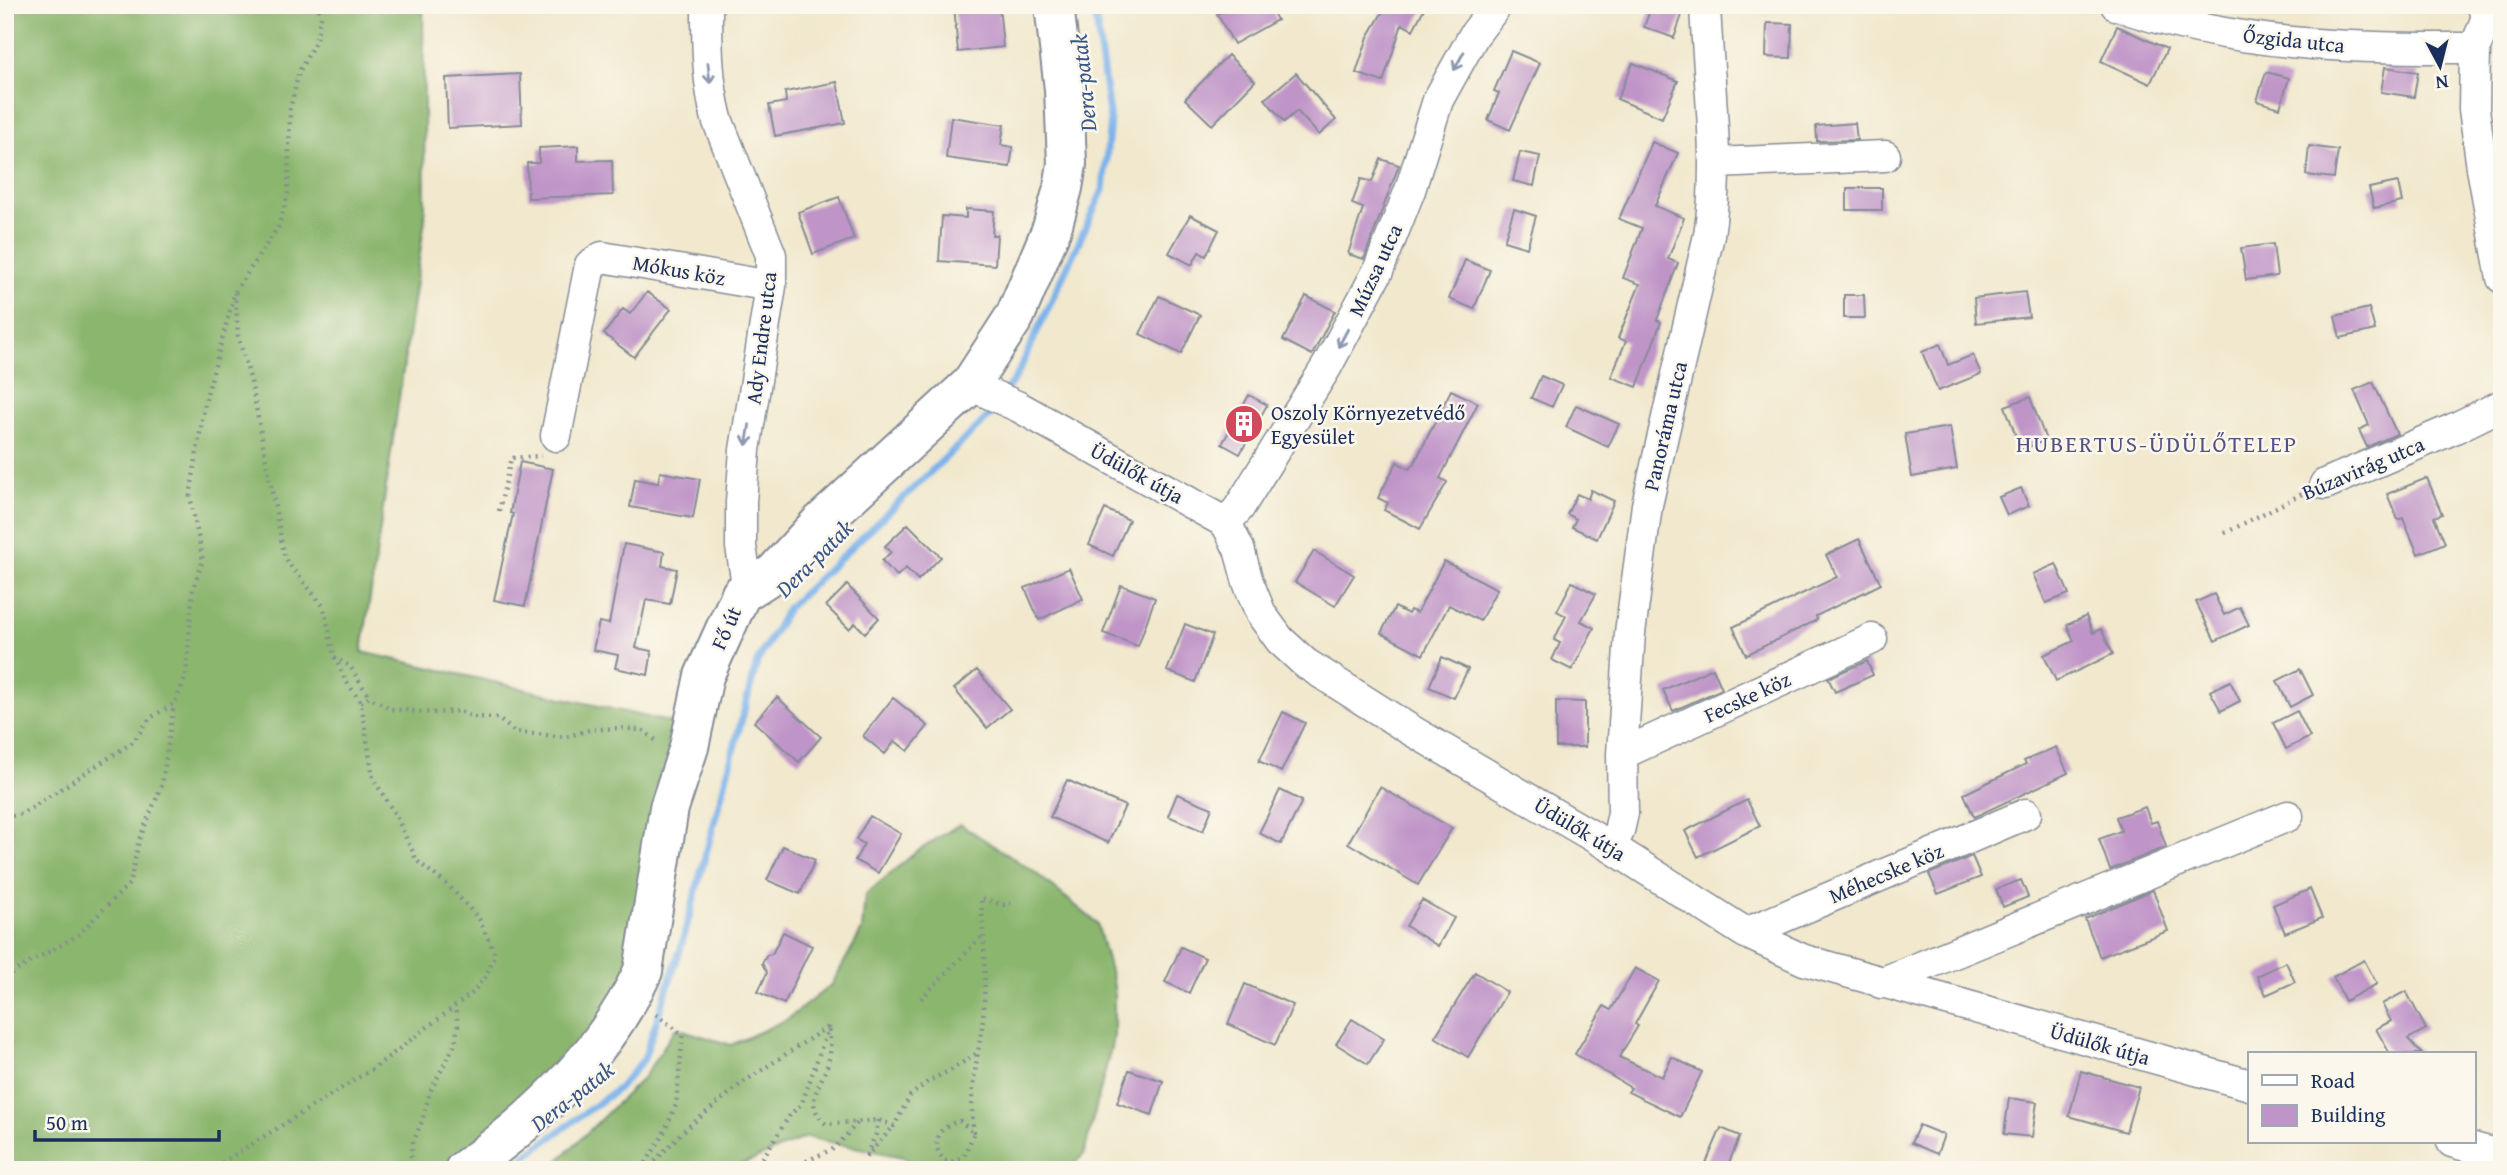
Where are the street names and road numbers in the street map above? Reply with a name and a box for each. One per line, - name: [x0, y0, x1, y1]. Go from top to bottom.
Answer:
- street label: Őzgida utca: [2242, 19, 2346, 61]
- street label: Múzsa utca: [1340, 219, 1410, 321]
- street label: Mókus köz: [630, 247, 728, 293]
- street label: Ady Endre utca: [737, 270, 785, 406]
- street label: Panoráma utca: [1635, 358, 1695, 494]
- street label: Búzavirág utca: [2297, 428, 2429, 508]
- street label: Üdülők útja: [1085, 435, 1189, 511]
- street label: Fő út: [703, 601, 749, 655]
- street label: Fecske köz: [1699, 663, 1795, 731]
- street label: Üdülők útja: [1528, 789, 1632, 869]
- street label: Méhecske köz: [1824, 835, 1948, 911]
- street label: Üdülők útja: [2046, 1015, 2154, 1073]

